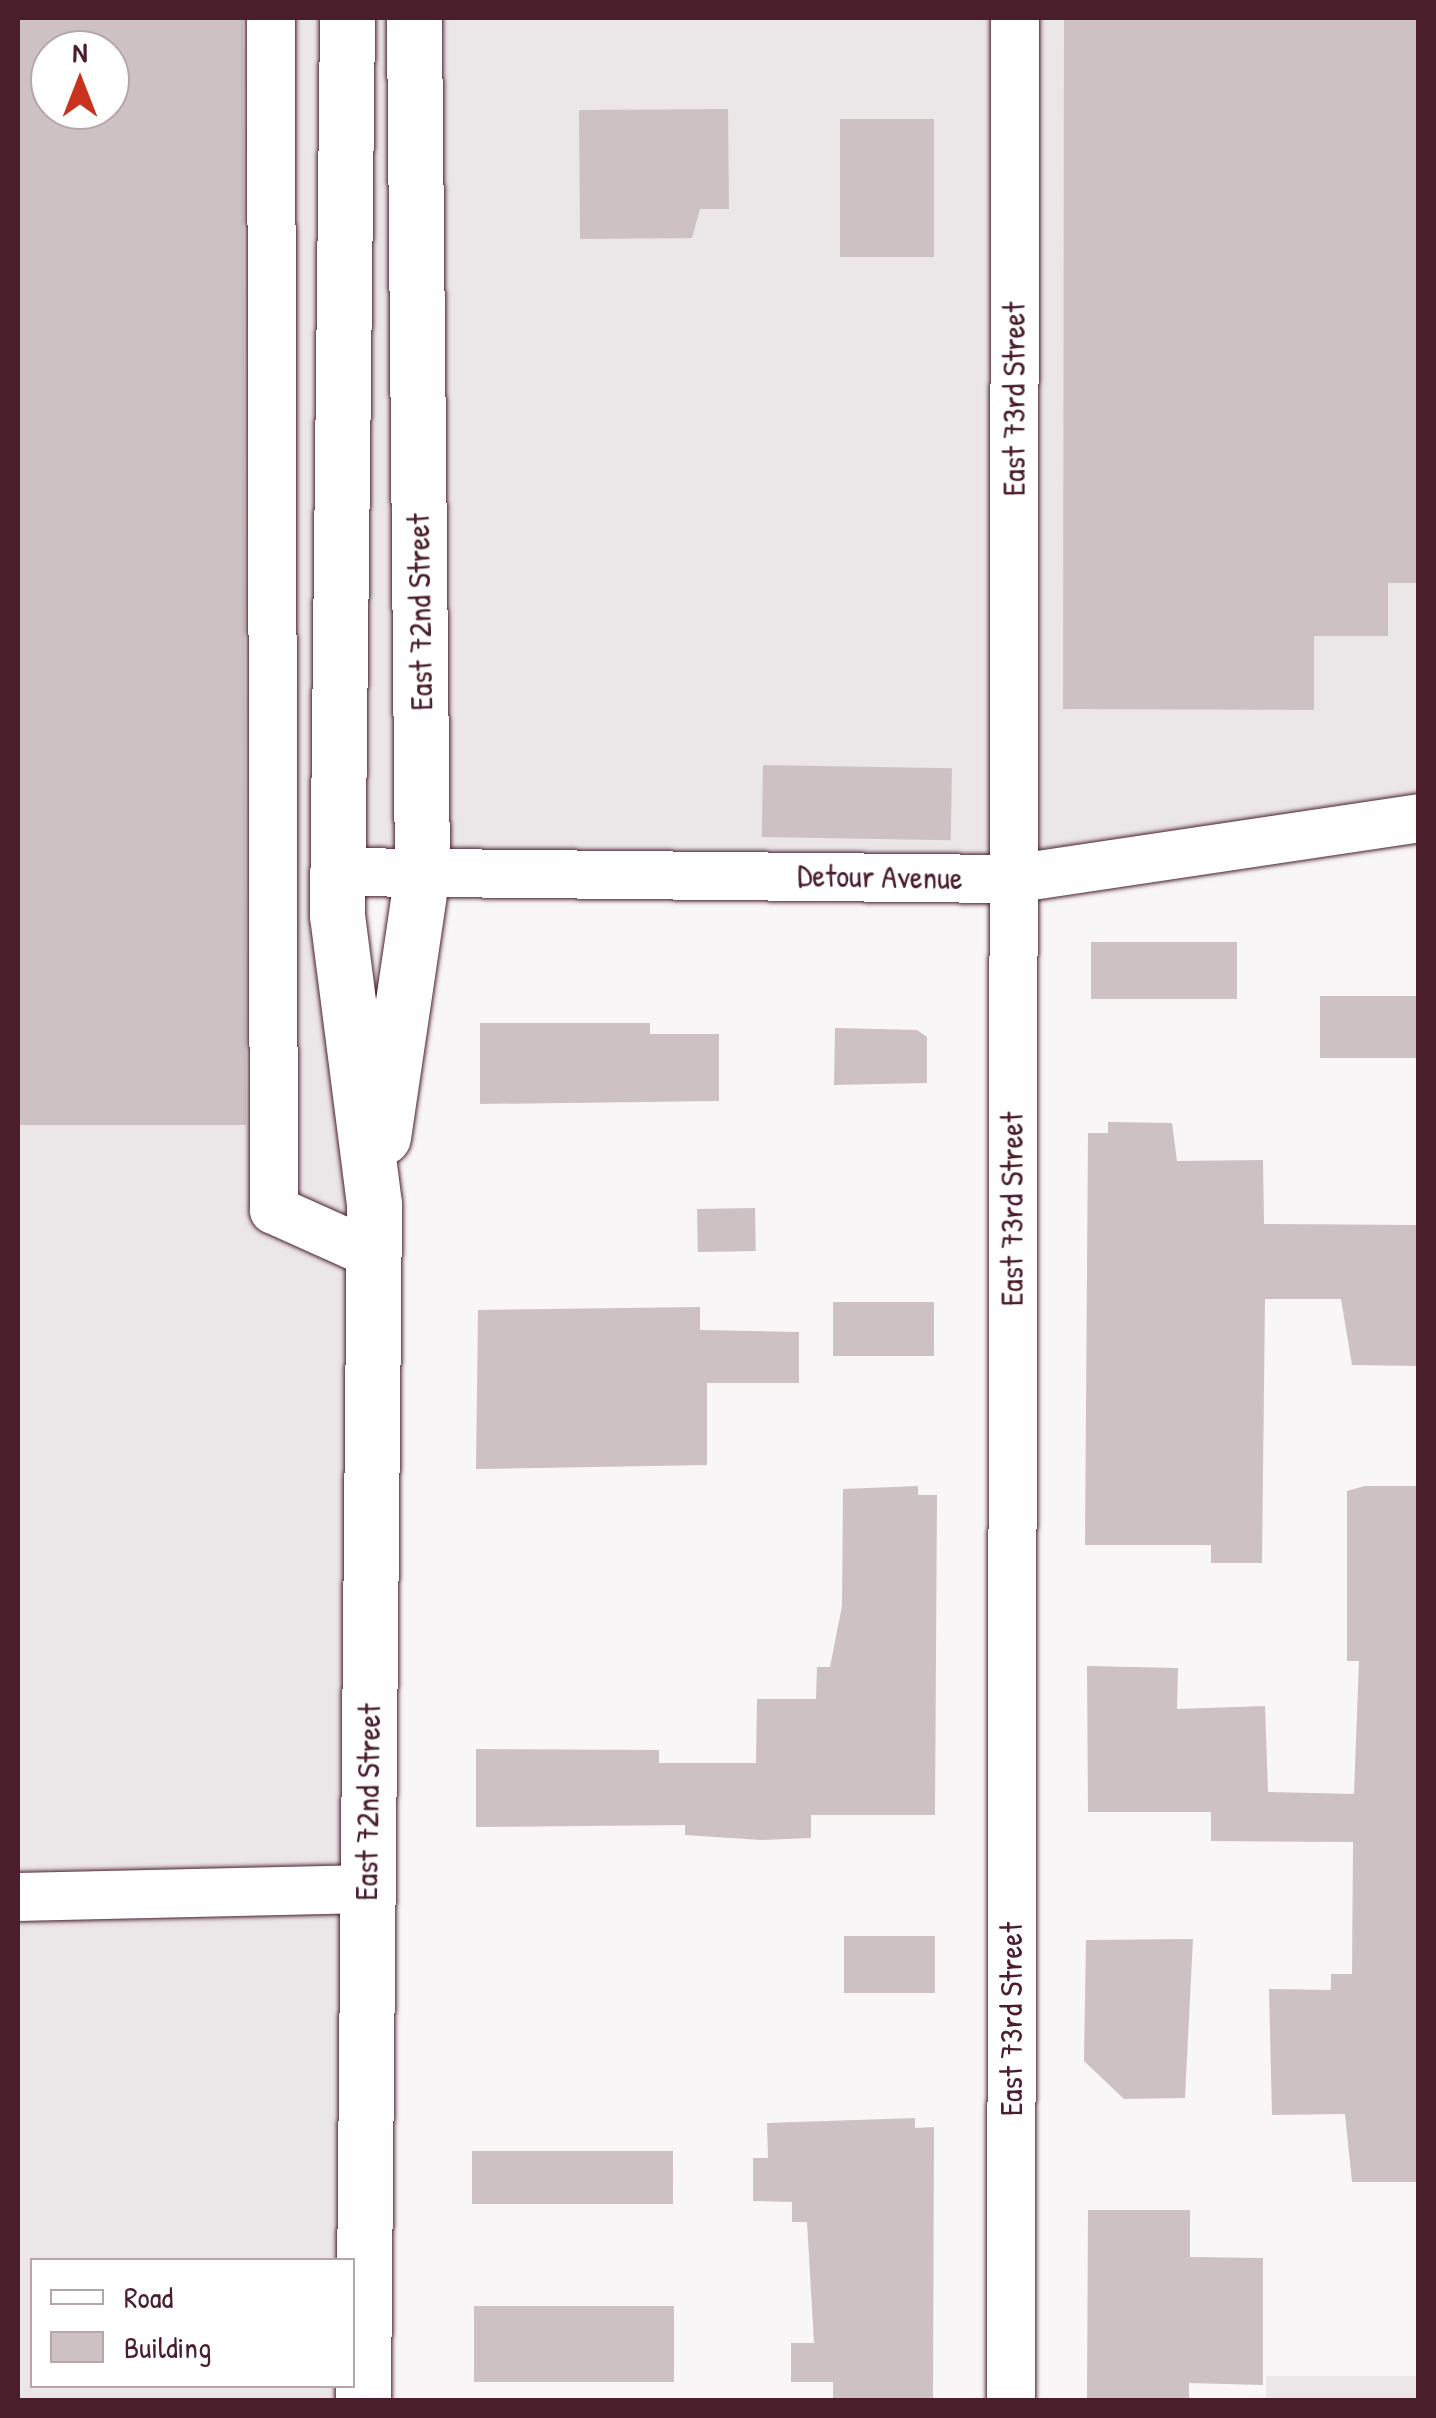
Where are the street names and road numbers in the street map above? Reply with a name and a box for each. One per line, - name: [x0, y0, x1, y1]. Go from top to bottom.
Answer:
- street label: East 73rd Street: [995, 302, 1033, 496]
- street label: East 72nd Street: [399, 513, 441, 711]
- street label: Detour Avenue: [797, 856, 963, 898]
- street label: East 73rd Street: [993, 1112, 1031, 1306]
- street label: East 72nd Street: [347, 1703, 389, 1901]
- street label: East 73rd Street: [992, 1922, 1030, 2116]

